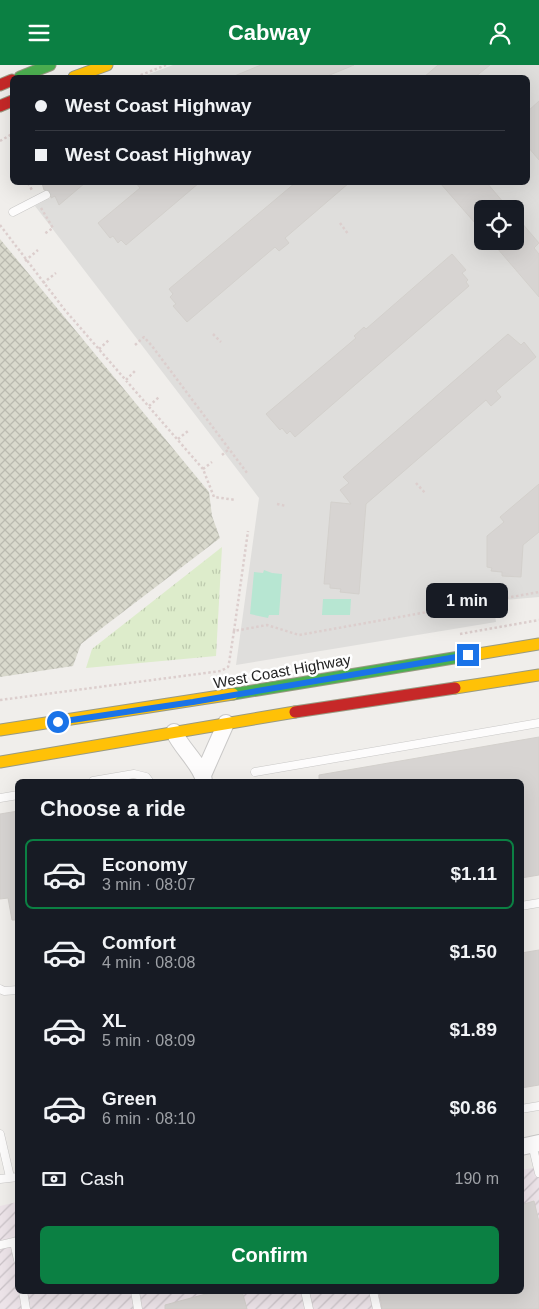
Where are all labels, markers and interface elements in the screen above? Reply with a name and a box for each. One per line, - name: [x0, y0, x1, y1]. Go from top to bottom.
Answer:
- icon: menu: [25, 19, 53, 47]
- icon: person: [486, 19, 514, 47]
- text: Cabway: [228, 20, 311, 45]
- text: West Coast Highway: [65, 95, 252, 116]
- text: West Coast Highway: [65, 144, 252, 165]
- map controls: [474, 200, 524, 250]
- button: locate: [474, 200, 524, 250]
- callout: 1 min: [427, 583, 509, 617]
- text: 1 min: [446, 592, 488, 609]
- route end: [457, 644, 479, 666]
- street label: West Coast Highway: [212, 650, 352, 691]
- route start: [47, 711, 69, 733]
- text: Choose a ride: [40, 796, 185, 821]
- icon: car: [42, 852, 87, 897]
- text: Economy: [102, 854, 188, 875]
- text: $1.11: [451, 863, 497, 884]
- text: 3 min · 08:07: [102, 876, 195, 893]
- icon: car: [42, 930, 87, 975]
- text: Comfort: [102, 932, 176, 953]
- text: $1.50: [449, 941, 497, 962]
- text: 4 min · 08:08: [102, 954, 195, 971]
- icon: car: [42, 1008, 87, 1053]
- text: XL: [102, 1010, 126, 1031]
- text: $1.89: [449, 1019, 497, 1040]
- text: 5 min · 08:09: [102, 1032, 195, 1049]
- icon: car: [42, 1086, 87, 1131]
- text: Green: [102, 1088, 157, 1109]
- text: $0.86: [449, 1097, 497, 1118]
- text: 6 min · 08:10: [102, 1110, 195, 1127]
- icon: cash: [40, 1165, 68, 1193]
- text: Cash: [80, 1168, 124, 1189]
- text: 190 m: [455, 1170, 499, 1187]
- button: Confirm: [40, 1226, 499, 1284]

